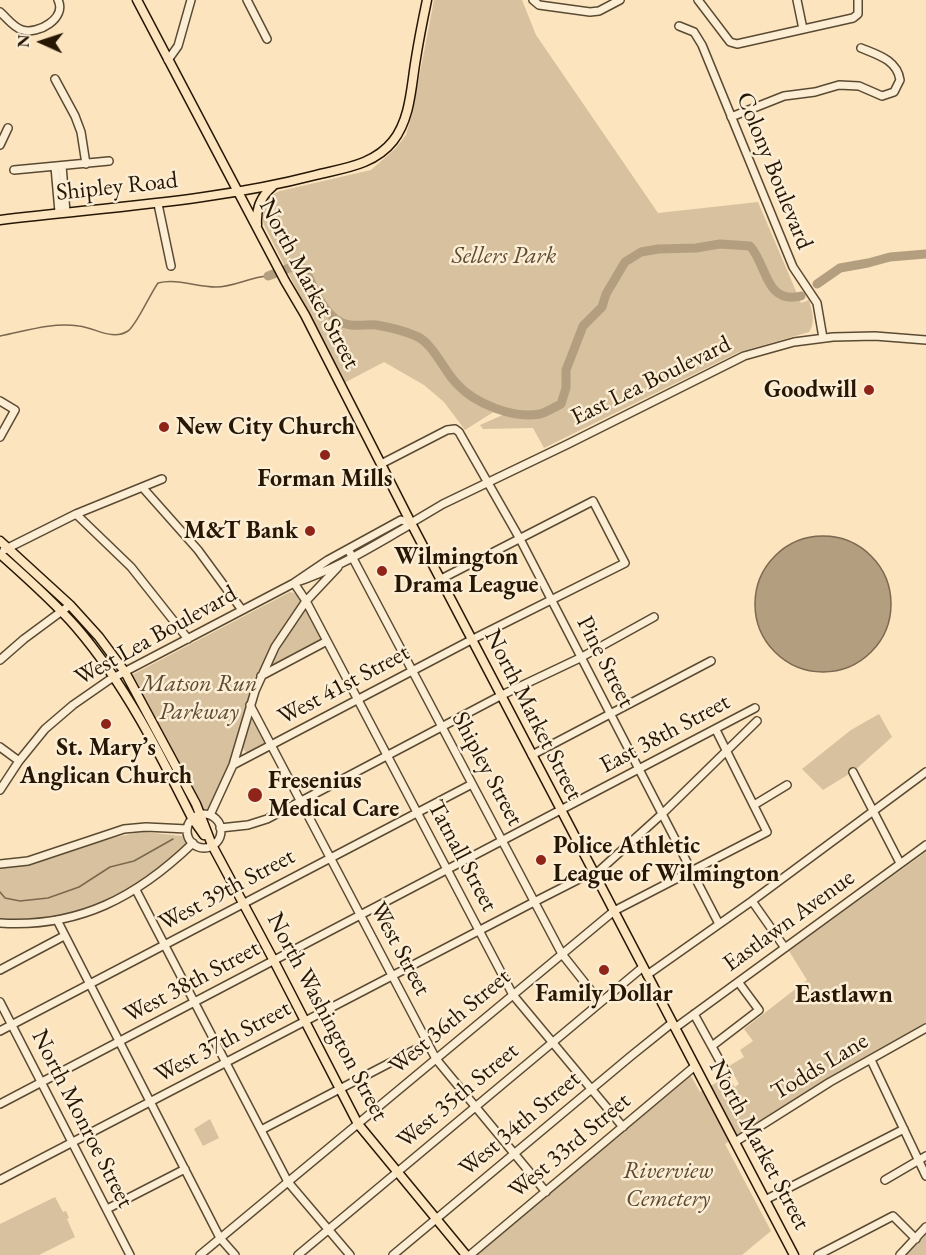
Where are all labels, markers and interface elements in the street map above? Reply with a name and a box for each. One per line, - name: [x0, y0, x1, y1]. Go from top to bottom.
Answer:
- north arrow: [12, 12, 72, 72]
- text: N: [13, 34, 34, 48]
- street label: Colony Boulevard: [729, 88, 819, 254]
- street label: Shipley Road: [55, 166, 179, 208]
- street label: North Market Street: [252, 194, 366, 374]
- park label: Sellers Park: [452, 242, 556, 270]
- street label: East Lea Boulevard: [567, 330, 735, 432]
- place label: Goodwill: [764, 376, 857, 404]
- marker: Goodwill: [862, 383, 876, 397]
- place label: New City Church: [176, 413, 355, 441]
- marker: New City Church: [157, 420, 171, 434]
- marker: Forman Mills: [318, 448, 332, 462]
- place label: Forman Mills: [258, 465, 392, 493]
- place label: M&T Bank: [184, 517, 298, 545]
- marker: M&T Bank: [303, 524, 317, 538]
- place label: Wilmington Drama League: [394, 543, 539, 599]
- marker: Wilmington Drama League: [375, 564, 389, 578]
- street label: West Lea Boulevard: [70, 580, 242, 692]
- street label: Pine Street: [570, 611, 640, 713]
- street label: North Market Street: [477, 625, 589, 805]
- street label: West 41st Street: [273, 638, 415, 732]
- park label: Matson Run Parkway: [141, 670, 257, 726]
- street label: East 38th Street: [595, 688, 735, 780]
- street label: Shipley Street: [445, 707, 529, 831]
- marker: St. Mary’s Anglican Church: [99, 717, 113, 731]
- place label: St. Mary’s Anglican Church: [20, 734, 192, 790]
- place label: Fresenius Medical Care: [268, 767, 399, 823]
- marker: Fresenius Medical Care: [246, 786, 264, 804]
- street label: Tatnall Street: [421, 795, 503, 917]
- place label: Police Athletic League of Wilmington: [553, 832, 780, 888]
- street label: West 39th Street: [154, 842, 300, 938]
- marker: Police Athletic League of Wilmington: [534, 853, 548, 867]
- street label: Eastlawn Avenue: [718, 864, 860, 978]
- street label: West Street: [363, 897, 437, 1001]
- street label: North Washington Street: [260, 908, 394, 1126]
- street label: West 38th Street: [119, 934, 265, 1030]
- street label: West 36th Street: [383, 963, 517, 1081]
- marker: Family Dollar: [597, 963, 611, 977]
- district label: Eastlawn: [795, 979, 893, 1011]
- place label: Family Dollar: [535, 980, 673, 1008]
- street label: West 37th Street: [150, 994, 296, 1090]
- street label: North Monroe Street: [25, 1025, 139, 1213]
- street label: Todds Lane: [766, 1027, 874, 1107]
- street label: West 35th Street: [391, 1037, 525, 1155]
- street label: North Market Street: [702, 1055, 816, 1235]
- street label: West 34th Street: [453, 1065, 587, 1183]
- street label: West 33rd Street: [503, 1087, 637, 1205]
- park label: Riverview Cemetery: [623, 1157, 713, 1213]

